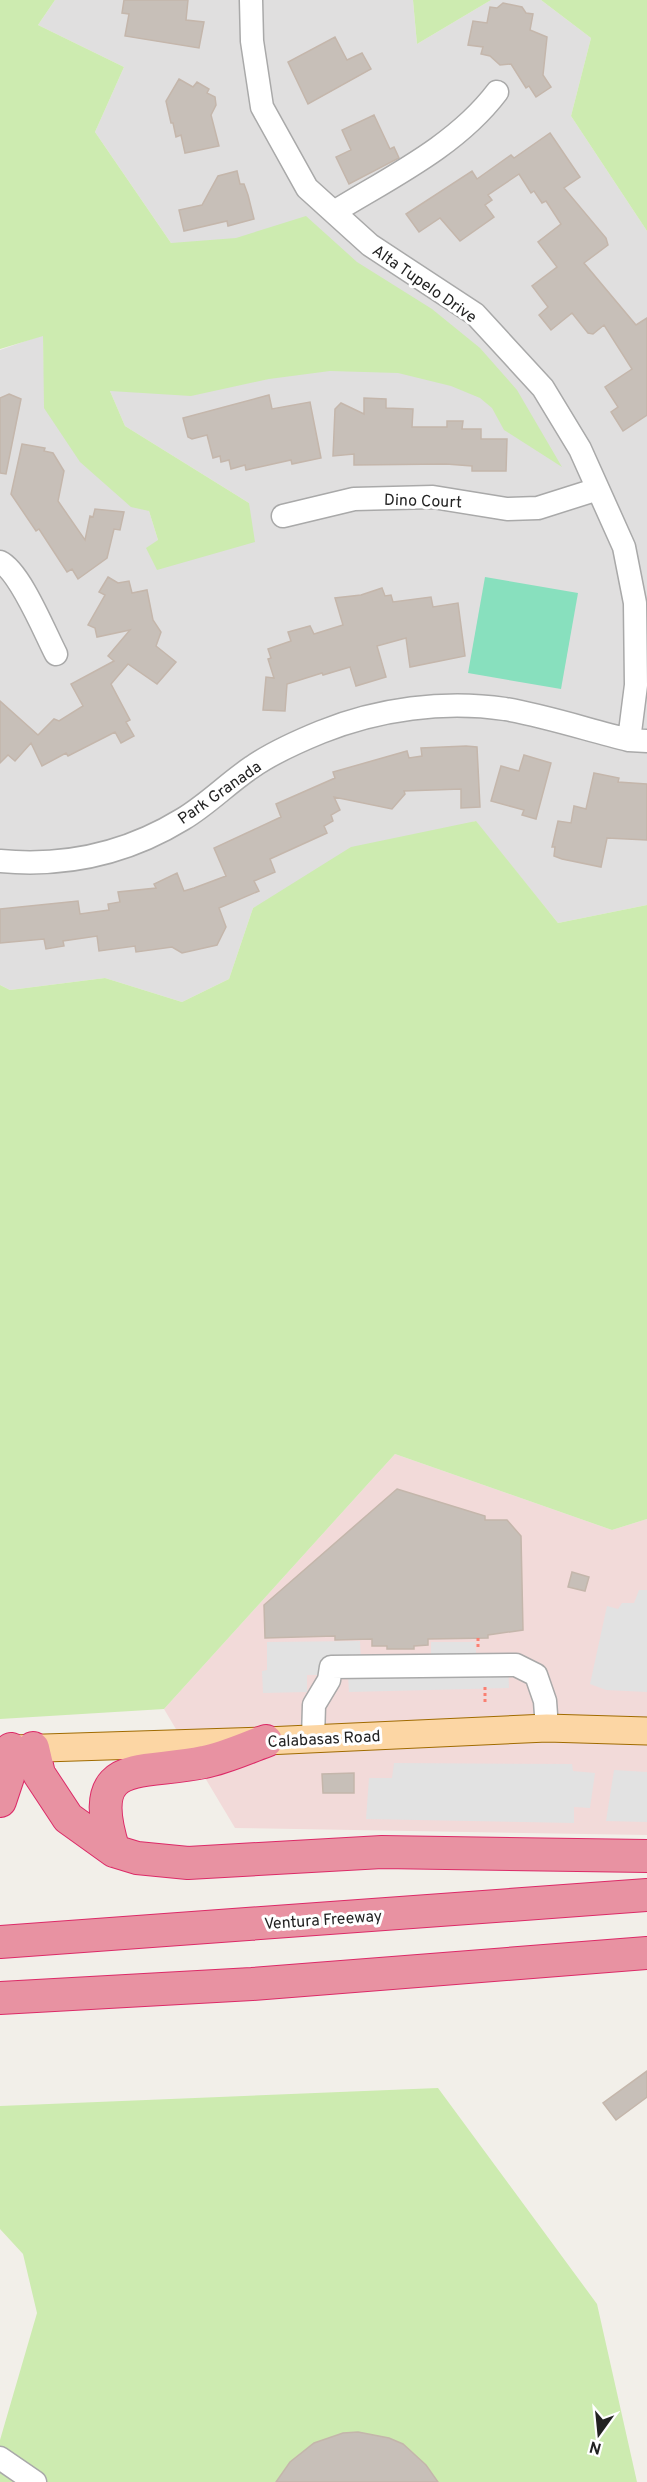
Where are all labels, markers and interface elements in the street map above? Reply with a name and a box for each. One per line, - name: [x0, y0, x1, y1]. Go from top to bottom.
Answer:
- street label: Alta Tupelo Drive: [368, 241, 480, 328]
- street label: Dino Court: [384, 491, 462, 513]
- street label: Park Granada: [174, 757, 266, 830]
- street label: Calabasas Road: [267, 1727, 381, 1753]
- street label: Ventura Freeway: [263, 1907, 383, 1935]
- north arrow: [569, 2404, 629, 2464]
- text: N: [587, 2435, 604, 2458]

